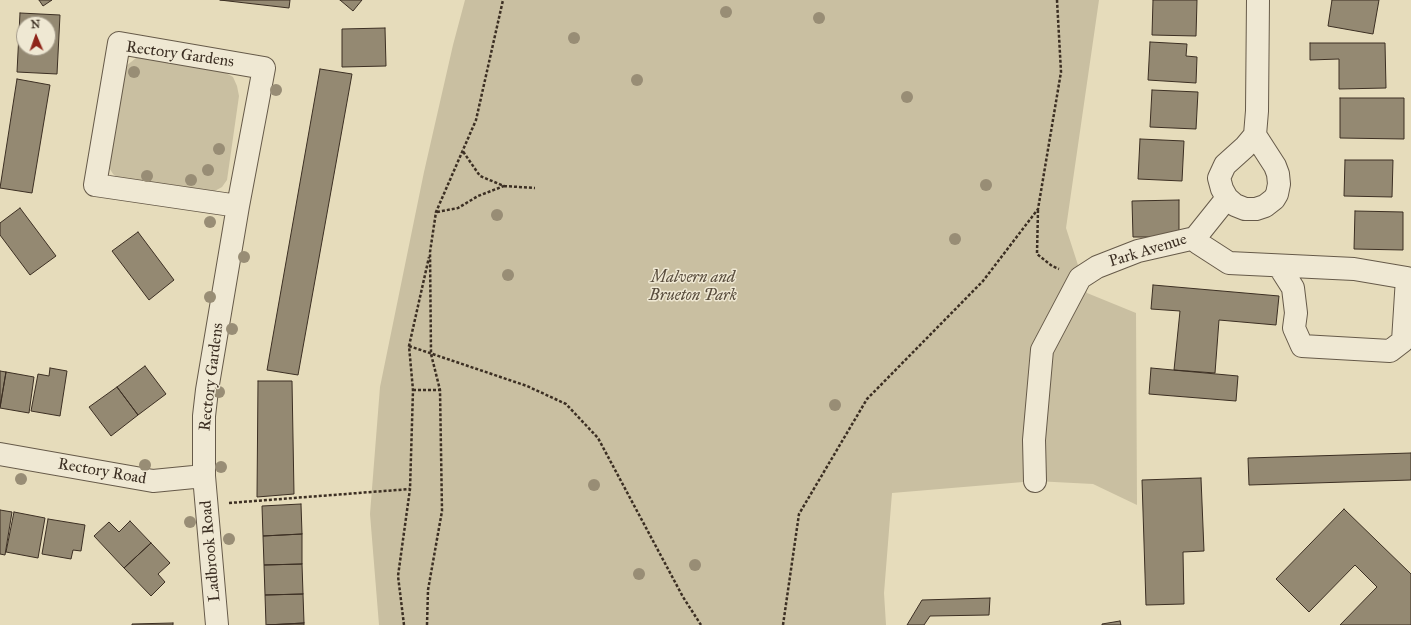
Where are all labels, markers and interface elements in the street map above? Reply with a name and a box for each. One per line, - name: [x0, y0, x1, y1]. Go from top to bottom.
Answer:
- north arrow: [16, 16, 56, 56]
- text: N: [31, 18, 40, 31]
- street label: Rectory Gardens: [125, 38, 235, 72]
- street label: Park Avenue: [1107, 230, 1189, 272]
- park label: Malvern and Brueton Park: [649, 268, 737, 306]
- street label: Rectory Gardens: [196, 322, 228, 432]
- street label: Rectory Road: [56, 455, 148, 489]
- street label: Ladbrook Road: [197, 500, 225, 602]

